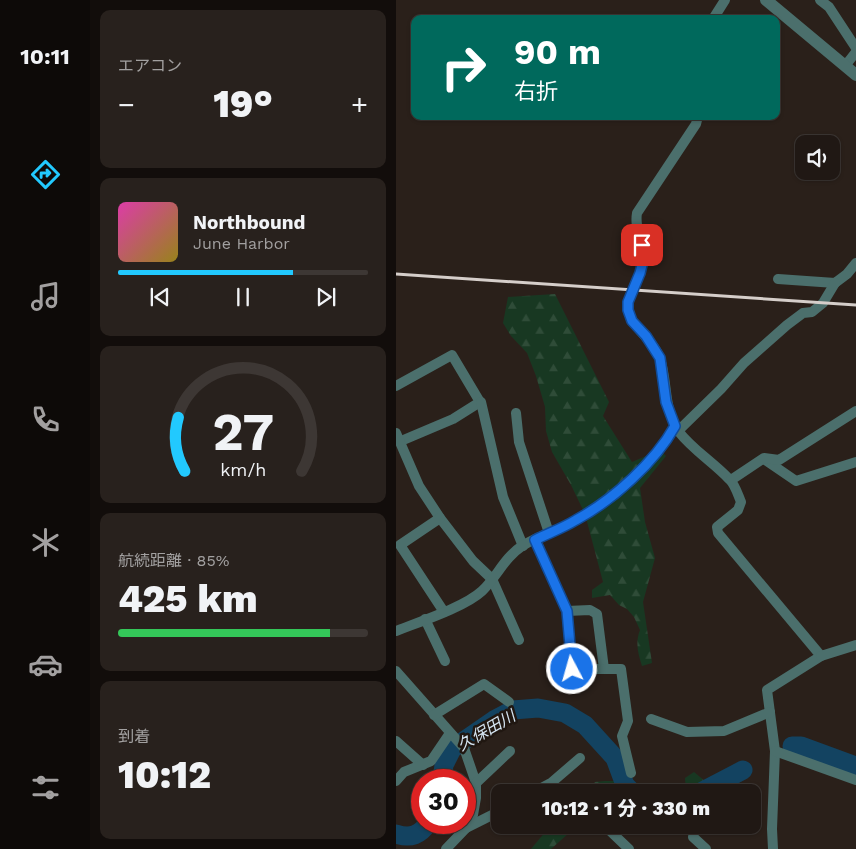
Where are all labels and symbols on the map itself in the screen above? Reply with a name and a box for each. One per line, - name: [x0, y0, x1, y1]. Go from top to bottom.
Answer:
- pin: [621, 224, 663, 266]
- position arrow: [545, 642, 597, 694]
- water label: 久保田川: [454, 705, 520, 755]
- speed limit sign: 30: [411, 769, 476, 834]

